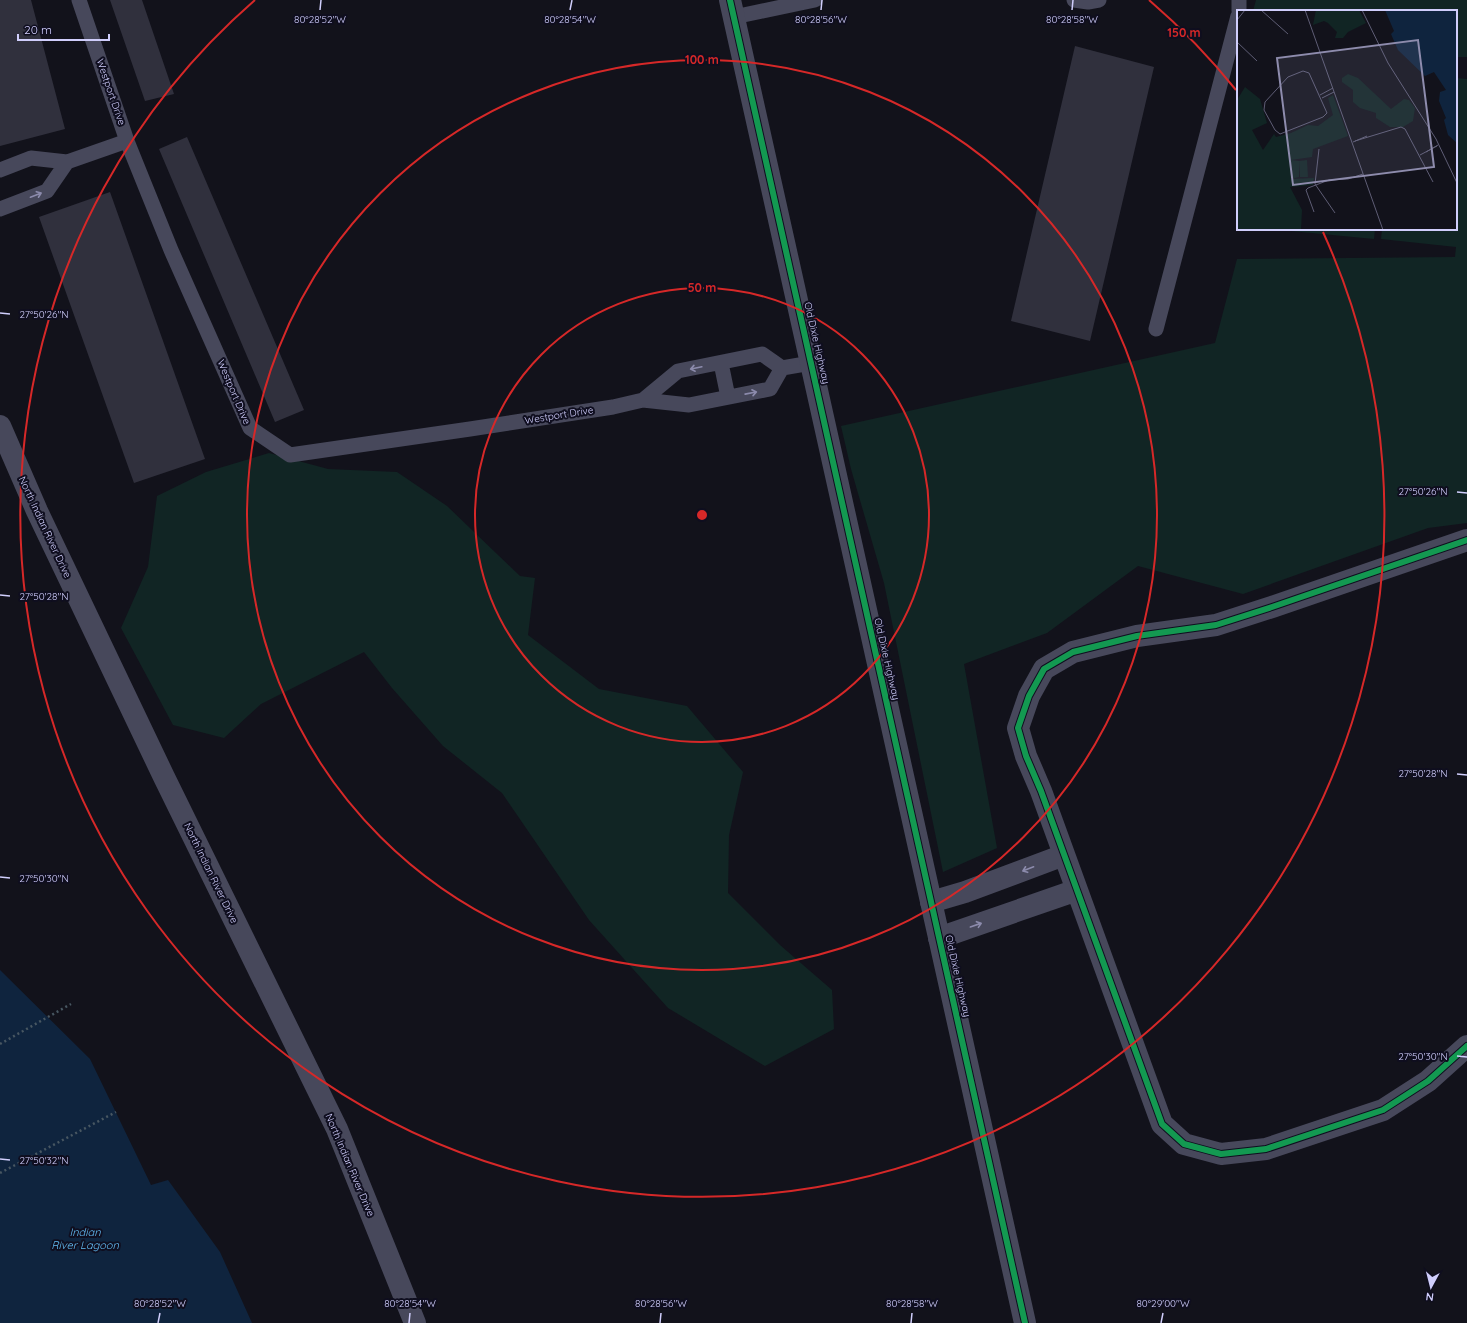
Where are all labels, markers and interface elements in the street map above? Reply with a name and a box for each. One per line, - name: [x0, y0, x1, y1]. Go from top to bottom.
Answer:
- inset map: [1237, 10, 1457, 230]
- text: 80°28'52"W: [294, 13, 346, 26]
- text: 80°28'54"W: [544, 13, 596, 26]
- text: 80°28'56"W: [795, 13, 847, 26]
- text: 80°28'58"W: [1046, 13, 1098, 26]
- scale bar: [18, 16, 109, 42]
- text: 20 m: [24, 22, 52, 37]
- text: 150 m: [1167, 25, 1201, 40]
- text: 100 m: [685, 52, 719, 67]
- street label: Westport Drive: [94, 57, 129, 127]
- one-way arrow: [30, 190, 42, 198]
- text: 50 m: [688, 280, 716, 295]
- street label: Old Dixie Highway: [801, 301, 833, 385]
- text: 27°50'26"N: [19, 308, 69, 321]
- street label: Westport Drive: [214, 358, 254, 427]
- one-way arrow: [690, 364, 703, 372]
- one-way arrow: [744, 389, 757, 397]
- street label: Westport Drive: [524, 403, 595, 427]
- street label: North Indian River Drive: [16, 474, 74, 580]
- text: 27°50'26"N: [1398, 485, 1448, 498]
- centre of rings: [695, 508, 709, 522]
- text: 27°50'28"N: [19, 590, 69, 603]
- street label: Old Dixie Highway: [871, 617, 903, 701]
- text: 27°50'28"N: [1398, 767, 1448, 780]
- street label: North Indian River Drive: [181, 821, 241, 926]
- one-way arrow: [1022, 865, 1034, 873]
- text: 27°50'30"N: [19, 872, 69, 885]
- one-way arrow: [970, 921, 982, 929]
- street label: Old Dixie Highway: [942, 934, 974, 1018]
- text: 27°50'30"N: [1398, 1050, 1448, 1063]
- street label: North Indian River Drive: [322, 1112, 378, 1219]
- text: 27°50'32"N: [19, 1154, 69, 1167]
- water label: Indian River Lagoon: [51, 1225, 120, 1252]
- north arrow: [1411, 1267, 1451, 1307]
- text: N: [1425, 1289, 1435, 1304]
- text: 80°28'52"W: [134, 1297, 186, 1310]
- text: 80°28'54"W: [384, 1297, 436, 1310]
- text: 80°28'56"W: [635, 1297, 687, 1310]
- text: 80°28'58"W: [886, 1297, 938, 1310]
- text: 80°29'00"W: [1136, 1297, 1190, 1310]

